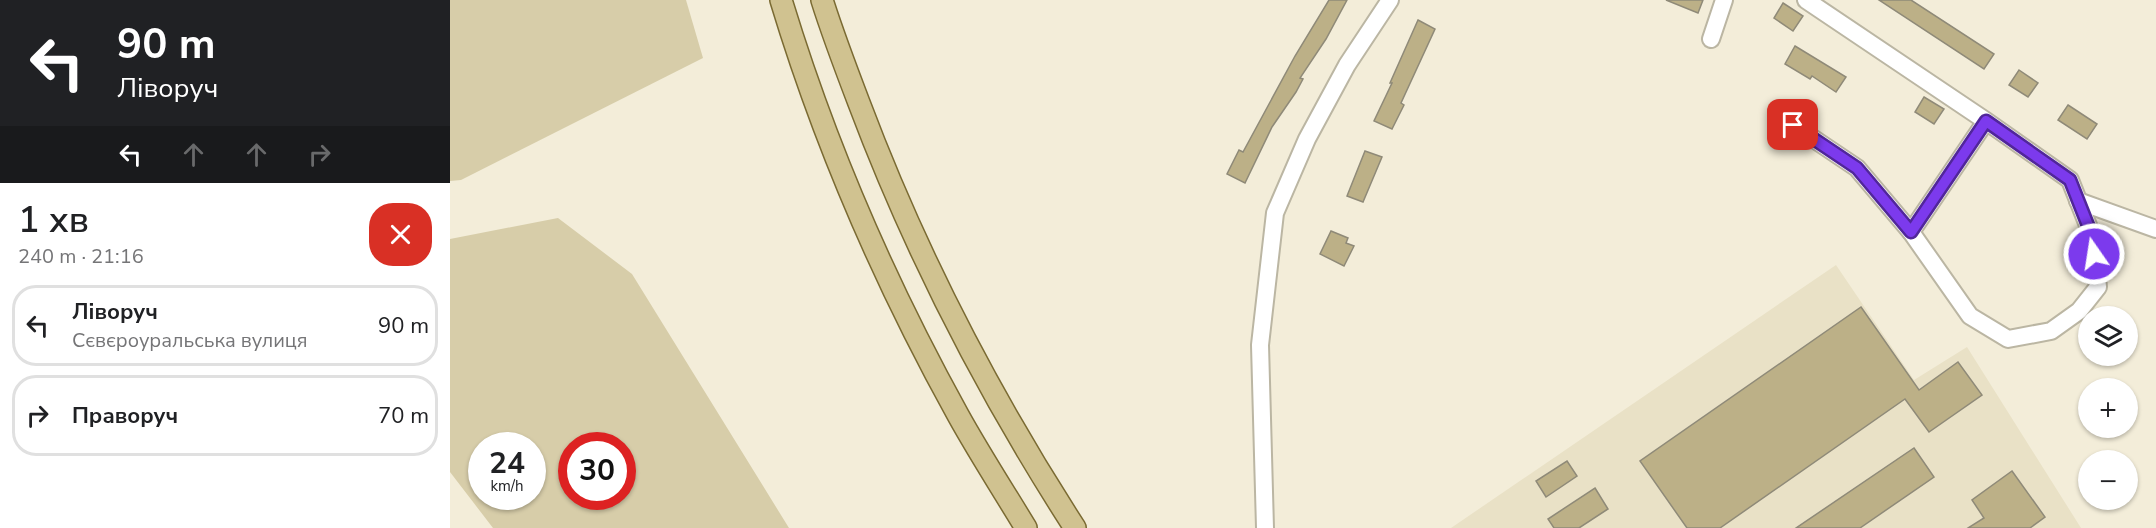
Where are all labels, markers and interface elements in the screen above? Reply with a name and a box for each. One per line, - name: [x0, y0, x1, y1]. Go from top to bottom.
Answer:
- text: 90 m: [117, 16, 216, 73]
- icon: left: [18, 24, 96, 102]
- text: Ліворуч: [117, 70, 218, 107]
- pin: [1767, 99, 1818, 150]
- icon: arrive: [1776, 108, 1809, 141]
- icon: left: [114, 138, 147, 171]
- icon: ahead: [177, 138, 210, 171]
- icon: ahead: [240, 138, 273, 171]
- icon: right: [303, 138, 336, 171]
- text: 1 хв: [18, 196, 89, 245]
- button: close: [369, 203, 432, 266]
- position arrow: [2062, 222, 2126, 286]
- text: 240 m · 21:16: [18, 243, 144, 270]
- text: Ліворуч: [72, 297, 158, 327]
- map controls: [2078, 306, 2138, 510]
- button: layers: [2078, 306, 2138, 366]
- icon: left: [21, 309, 54, 342]
- text: 90 m: [378, 311, 429, 341]
- text: Сєвєроуральська вулиця: [72, 327, 308, 354]
- button: +: [2078, 378, 2138, 438]
- icon: right: [21, 399, 54, 432]
- text: Праворуч: [72, 401, 178, 431]
- text: 70 m: [378, 401, 429, 431]
- speed limit sign: 30: [558, 432, 636, 510]
- text: 24: [489, 443, 525, 484]
- button: −: [2078, 450, 2138, 510]
- text: km/h: [490, 476, 524, 496]

